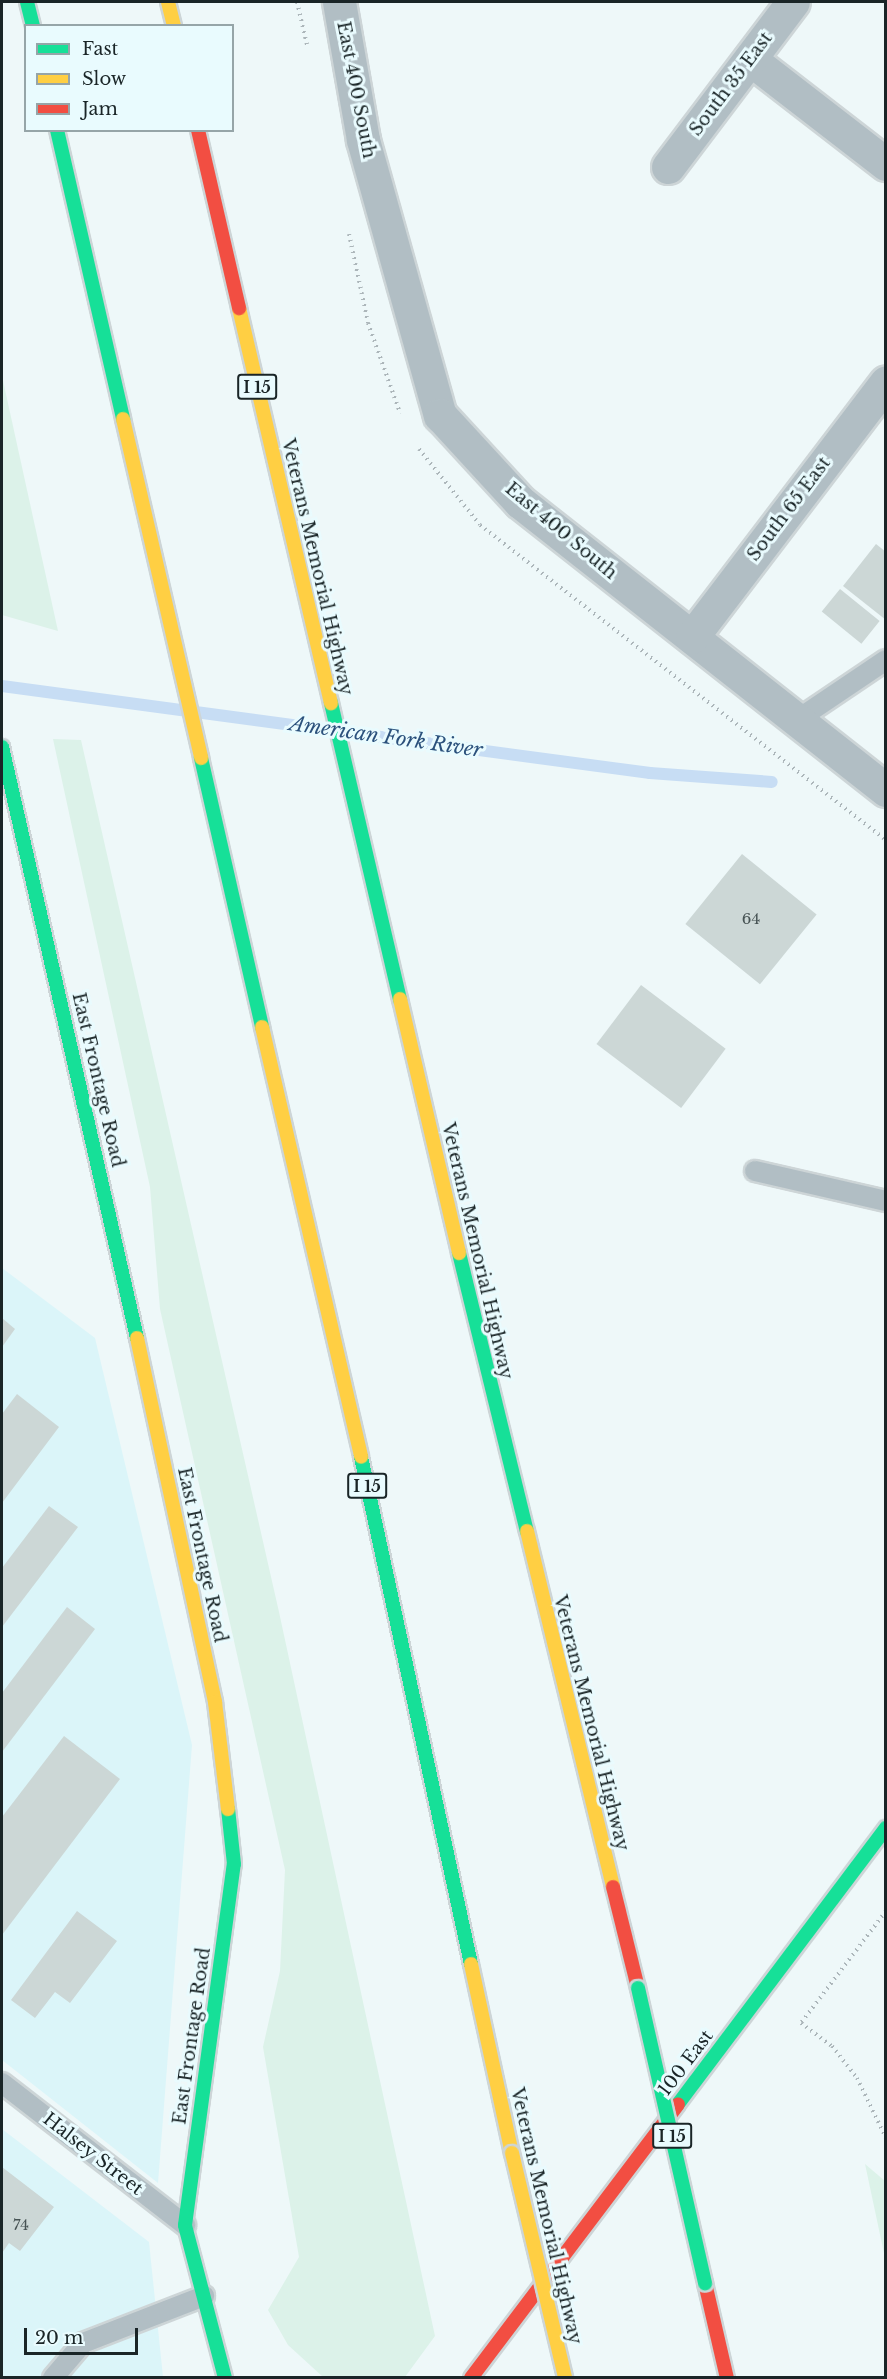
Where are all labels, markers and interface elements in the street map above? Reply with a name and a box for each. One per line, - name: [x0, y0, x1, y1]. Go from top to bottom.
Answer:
- street label: East 400 South: [332, 20, 380, 160]
- legend: [24, 24, 234, 132]
- street label: South 35 East: [685, 28, 777, 140]
- text: Fast: [82, 38, 118, 60]
- text: Slow: [82, 68, 126, 90]
- text: Jam: [82, 98, 118, 120]
- road number: I 15: [236, 374, 278, 400]
- street label: Veterans Memorial Highway: [277, 437, 357, 697]
- street label: South 65 East: [743, 453, 835, 565]
- street label: East 400 South: [501, 478, 621, 584]
- water label: American Fork River: [288, 712, 484, 762]
- house number: 64: [742, 910, 760, 928]
- street label: East Frontage Road: [67, 991, 129, 1169]
- street label: Veterans Memorial Highway: [437, 1121, 517, 1381]
- street label: East Frontage Road: [173, 1465, 231, 1645]
- road number: I 15: [346, 1473, 388, 1499]
- street label: Veterans Memorial Highway: [549, 1593, 633, 1853]
- street label: East Frontage Road: [169, 1946, 215, 2126]
- street label: 100 East: [654, 2026, 718, 2100]
- street label: Veterans Memorial Highway: [506, 2086, 586, 2346]
- street label: Halsey Street: [38, 2108, 148, 2200]
- road number: I 15: [651, 2123, 693, 2149]
- house number: 74: [13, 2216, 29, 2234]
- scale bar: [27, 2316, 141, 2354]
- text: 20 m: [35, 2327, 83, 2349]

